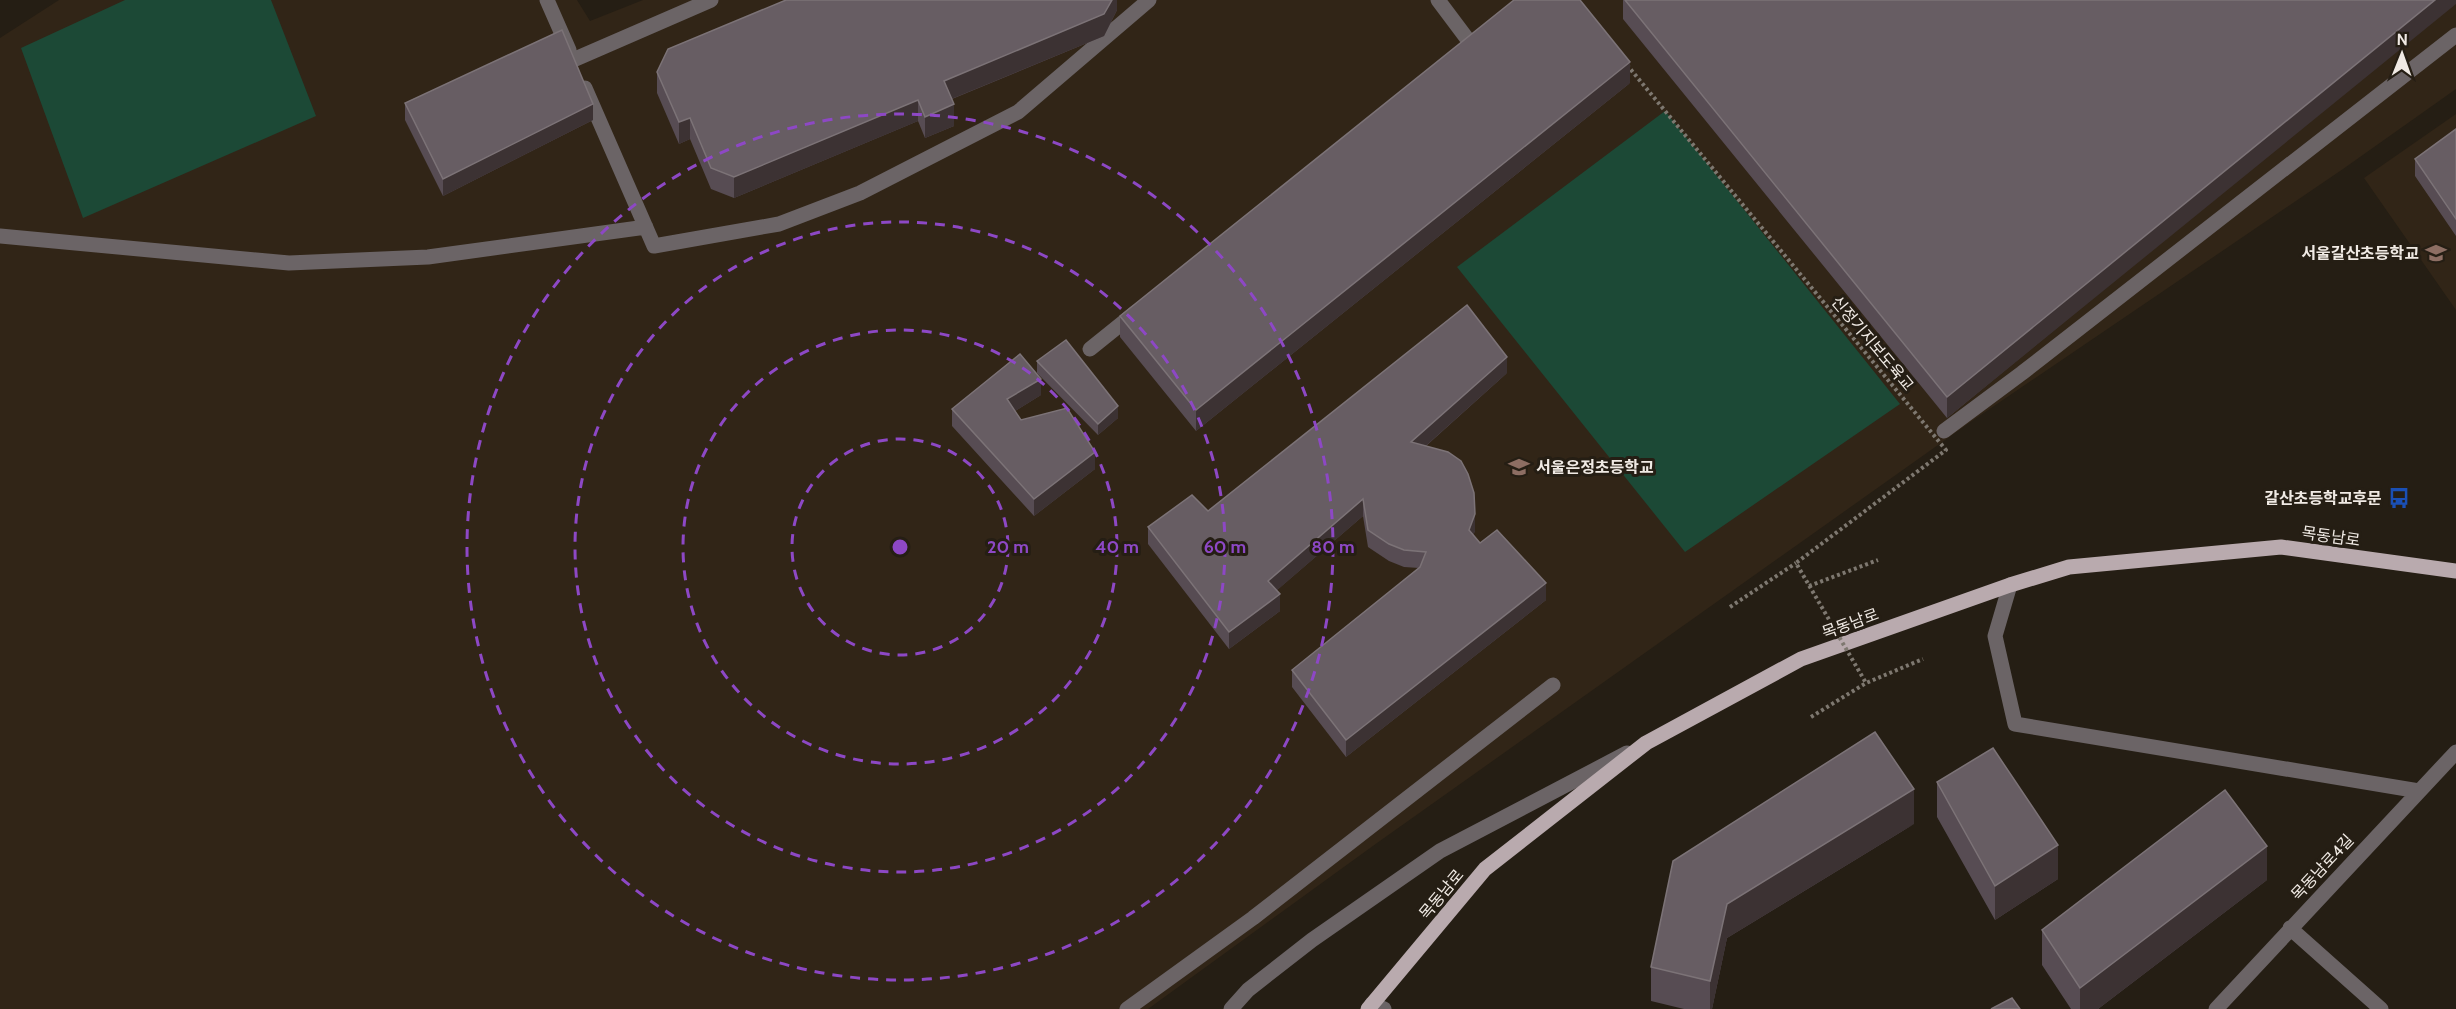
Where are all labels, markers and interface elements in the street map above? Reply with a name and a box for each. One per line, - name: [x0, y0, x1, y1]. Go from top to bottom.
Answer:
- north arrow: [2372, 24, 2432, 84]
- text: N: [2396, 30, 2408, 49]
- school or university icon: 서울갈산초등학교: [2424, 241, 2448, 265]
- place label: 서울갈산초등학교: [2301, 244, 2419, 263]
- street label: 신정기지보도육교: [1827, 292, 1918, 395]
- school or university icon: 서울은정초등학교: [1507, 455, 1531, 479]
- place label: 서울은정초등학교: [1536, 458, 1654, 477]
- bus stop icon: 갈산초등학교후문: [2387, 486, 2411, 510]
- place label: 갈산초등학교후문: [2264, 489, 2382, 508]
- street label: 목동남로: [2300, 523, 2362, 550]
- text: 20 m: [987, 536, 1029, 558]
- text: 40 m: [1095, 536, 1139, 558]
- text: 60 m: [1204, 536, 1246, 558]
- text: 80 m: [1311, 536, 1355, 558]
- centre of rings: [890, 537, 910, 557]
- street label: 목동남로: [1819, 604, 1881, 642]
- street label: 목동남로4길: [2287, 831, 2358, 904]
- street label: 목동남로: [1415, 865, 1468, 923]

